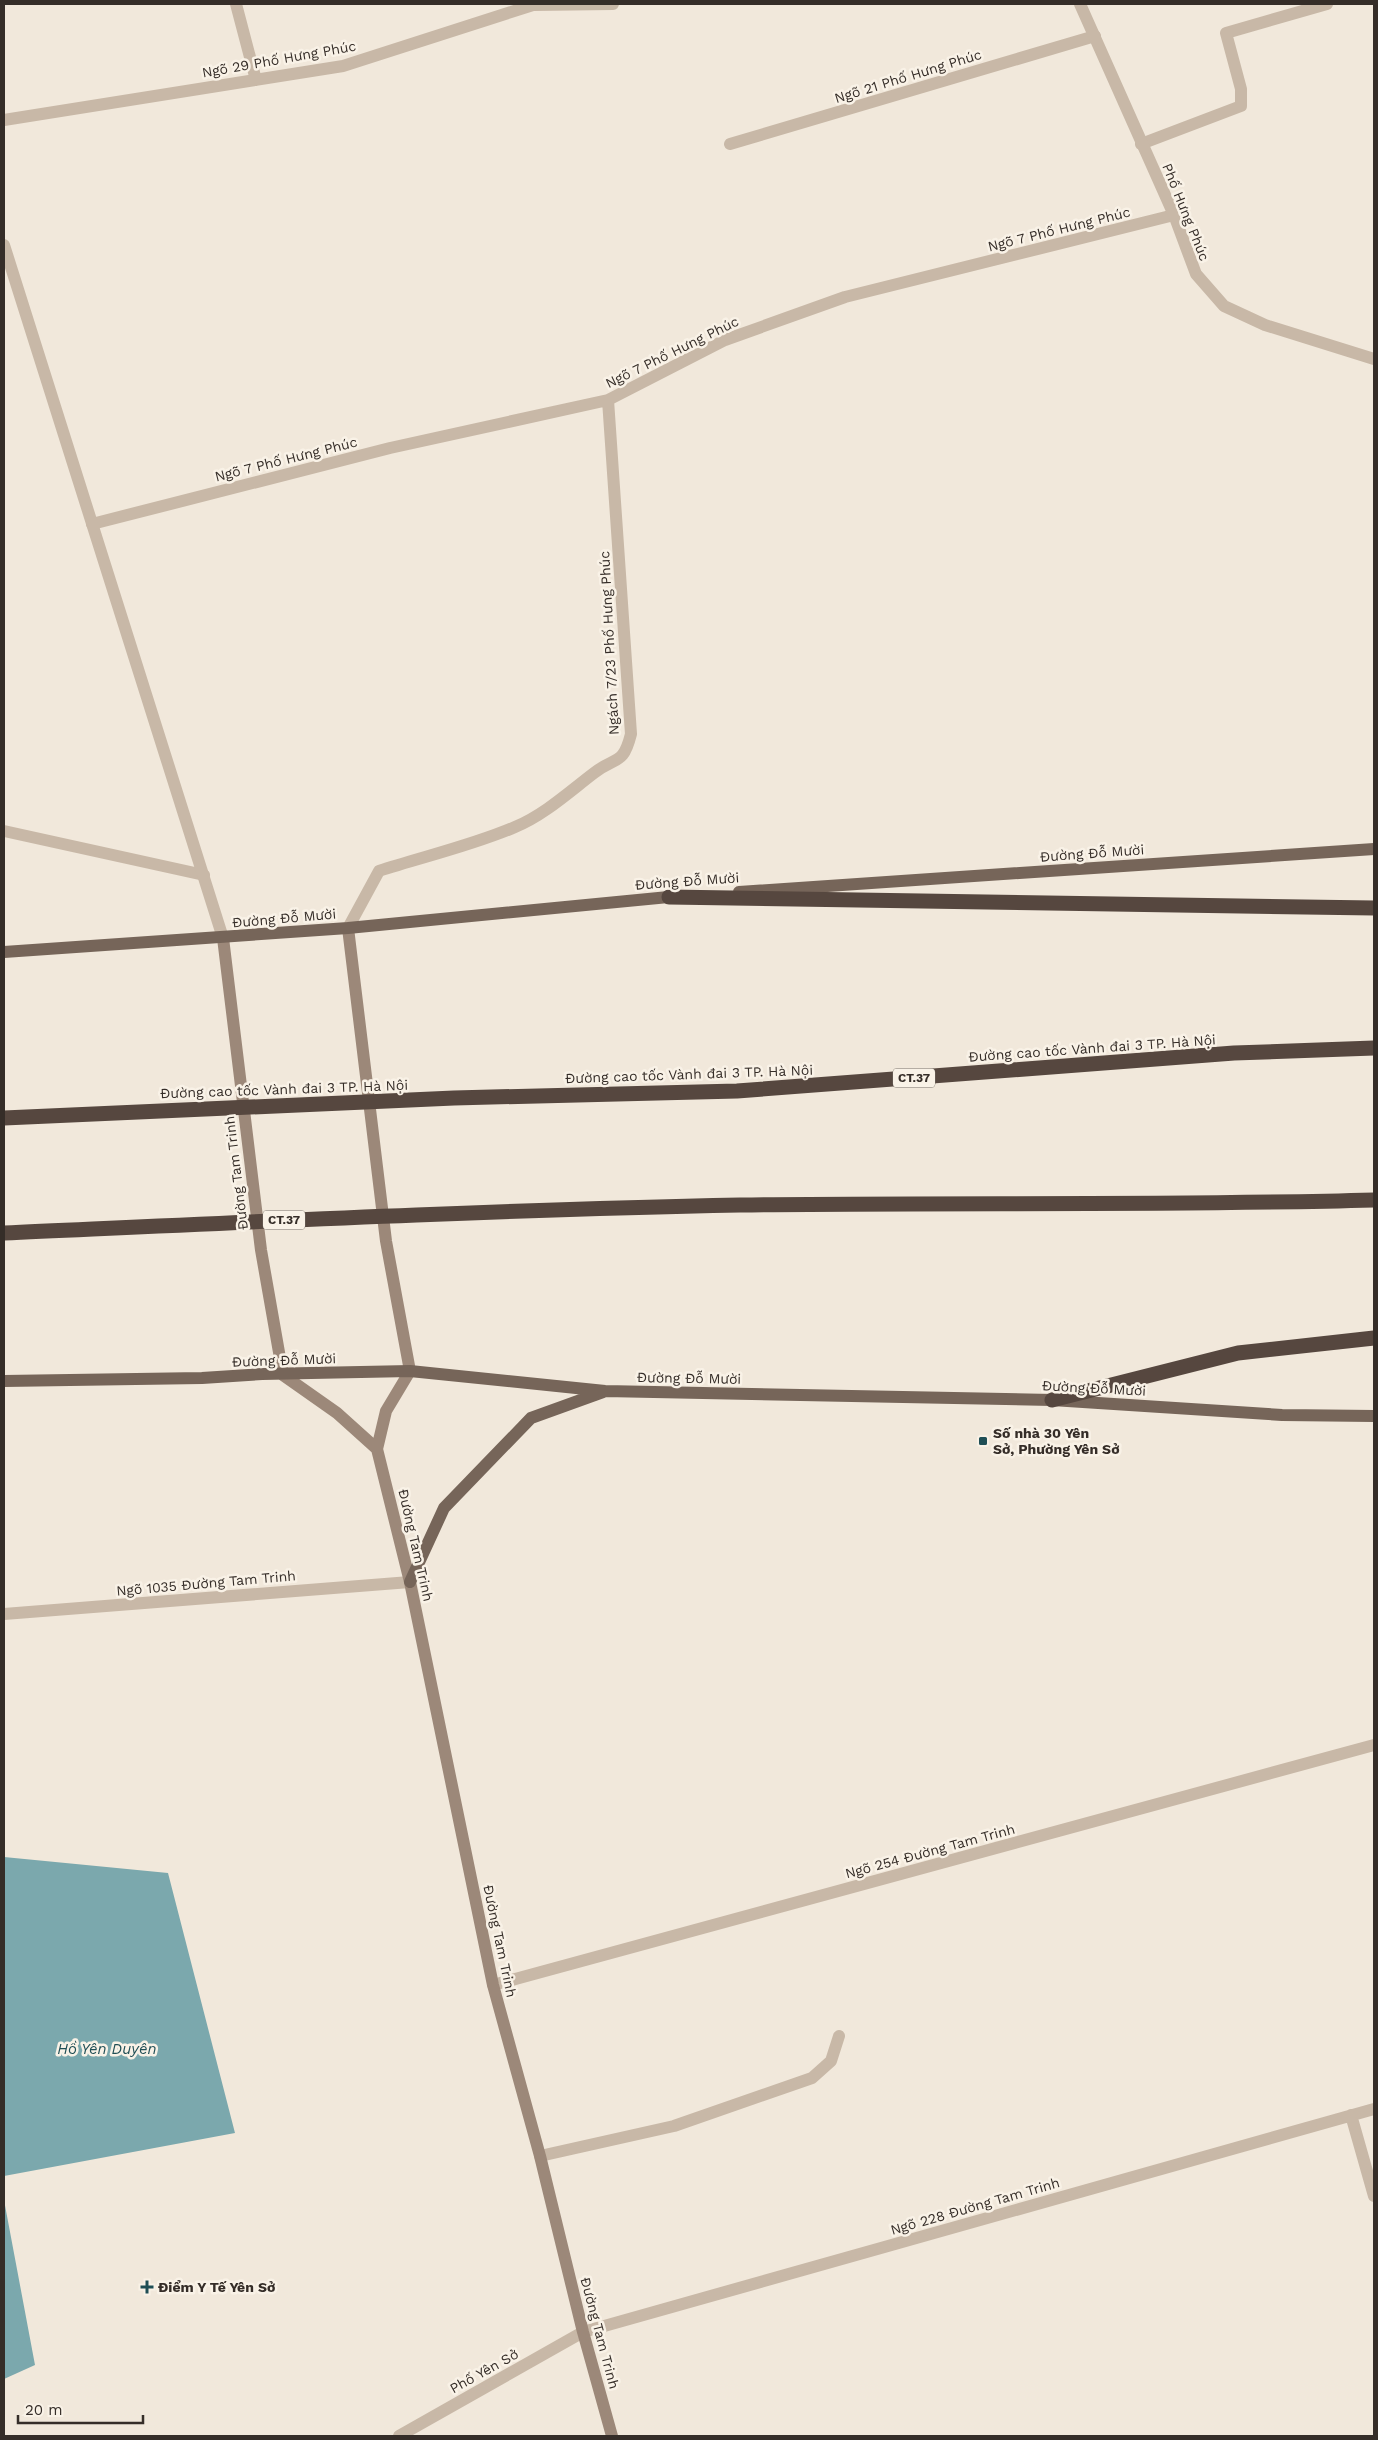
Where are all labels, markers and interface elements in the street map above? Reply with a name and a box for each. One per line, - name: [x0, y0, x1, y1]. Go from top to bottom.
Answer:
- street label: Ngõ 29 Phố Hưng Phúc: [201, 38, 357, 80]
- street label: Ngõ 21 Phố Hưng Phúc: [833, 46, 984, 106]
- street label: Phố Hưng Phúc: [1159, 161, 1213, 263]
- street label: Ngõ 7 Phố Hưng Phúc: [986, 204, 1132, 254]
- street label: Ngõ 7 Phố Hưng Phúc: [603, 313, 741, 391]
- street label: Ngõ 7 Phố Hưng Phúc: [213, 434, 359, 484]
- street label: Ngách 7/23 Phố Hưng Phúc: [596, 550, 622, 735]
- street label: Đường Đỗ Mười: [1039, 841, 1145, 865]
- street label: Đường Đỗ Mười: [634, 869, 740, 893]
- street label: Đường Đỗ Mười: [231, 905, 337, 931]
- street label: Đường cao tốc Vành đai 3 TP. Hà Nội: [968, 1031, 1216, 1065]
- street label: Đường cao tốc Vành đai 3 TP. Hà Nội: [565, 1062, 813, 1086]
- road number: CT.37: [893, 1068, 935, 1088]
- street label: Đường cao tốc Vành đai 3 TP. Hà Nội: [160, 1077, 408, 1101]
- street label: Đường Tam Trinh: [221, 1115, 251, 1231]
- road number: CT.37: [263, 1210, 305, 1230]
- street label: Đường Đỗ Mười: [232, 1350, 336, 1370]
- street label: Đường Đỗ Mười: [637, 1369, 741, 1387]
- street label: Đường Đỗ Mười: [1041, 1377, 1147, 1399]
- place label: Số nhà 30 Yên Sở, Phường Yên Sở: [993, 1425, 1120, 1457]
- marker: Số nhà 30 Yên Sở, Phường Yên Sở: [977, 1435, 989, 1447]
- street label: Đường Tam Trinh: [395, 1487, 437, 1603]
- street label: Ngõ 1035 Đường Tam Trinh: [116, 1567, 296, 1599]
- street label: Ngõ 254 Đường Tam Trinh: [843, 1821, 1017, 1881]
- street label: Đường Tam Trinh: [480, 1883, 520, 1999]
- water label: Hồ Yên Duyên: [57, 2040, 157, 2058]
- street label: Ngõ 228 Đường Tam Trinh: [889, 2174, 1061, 2238]
- street label: Đường Tam Trinh: [577, 2275, 623, 2391]
- place label: Điểm Y Tế Yên Sở: [158, 2279, 275, 2295]
- marker: Điểm Y Tế Yên Sở: [140, 2280, 154, 2294]
- street label: Phố Yên Sở: [447, 2346, 521, 2396]
- scale bar: [18, 2392, 142, 2424]
- text: 20 m: [25, 2401, 63, 2419]

